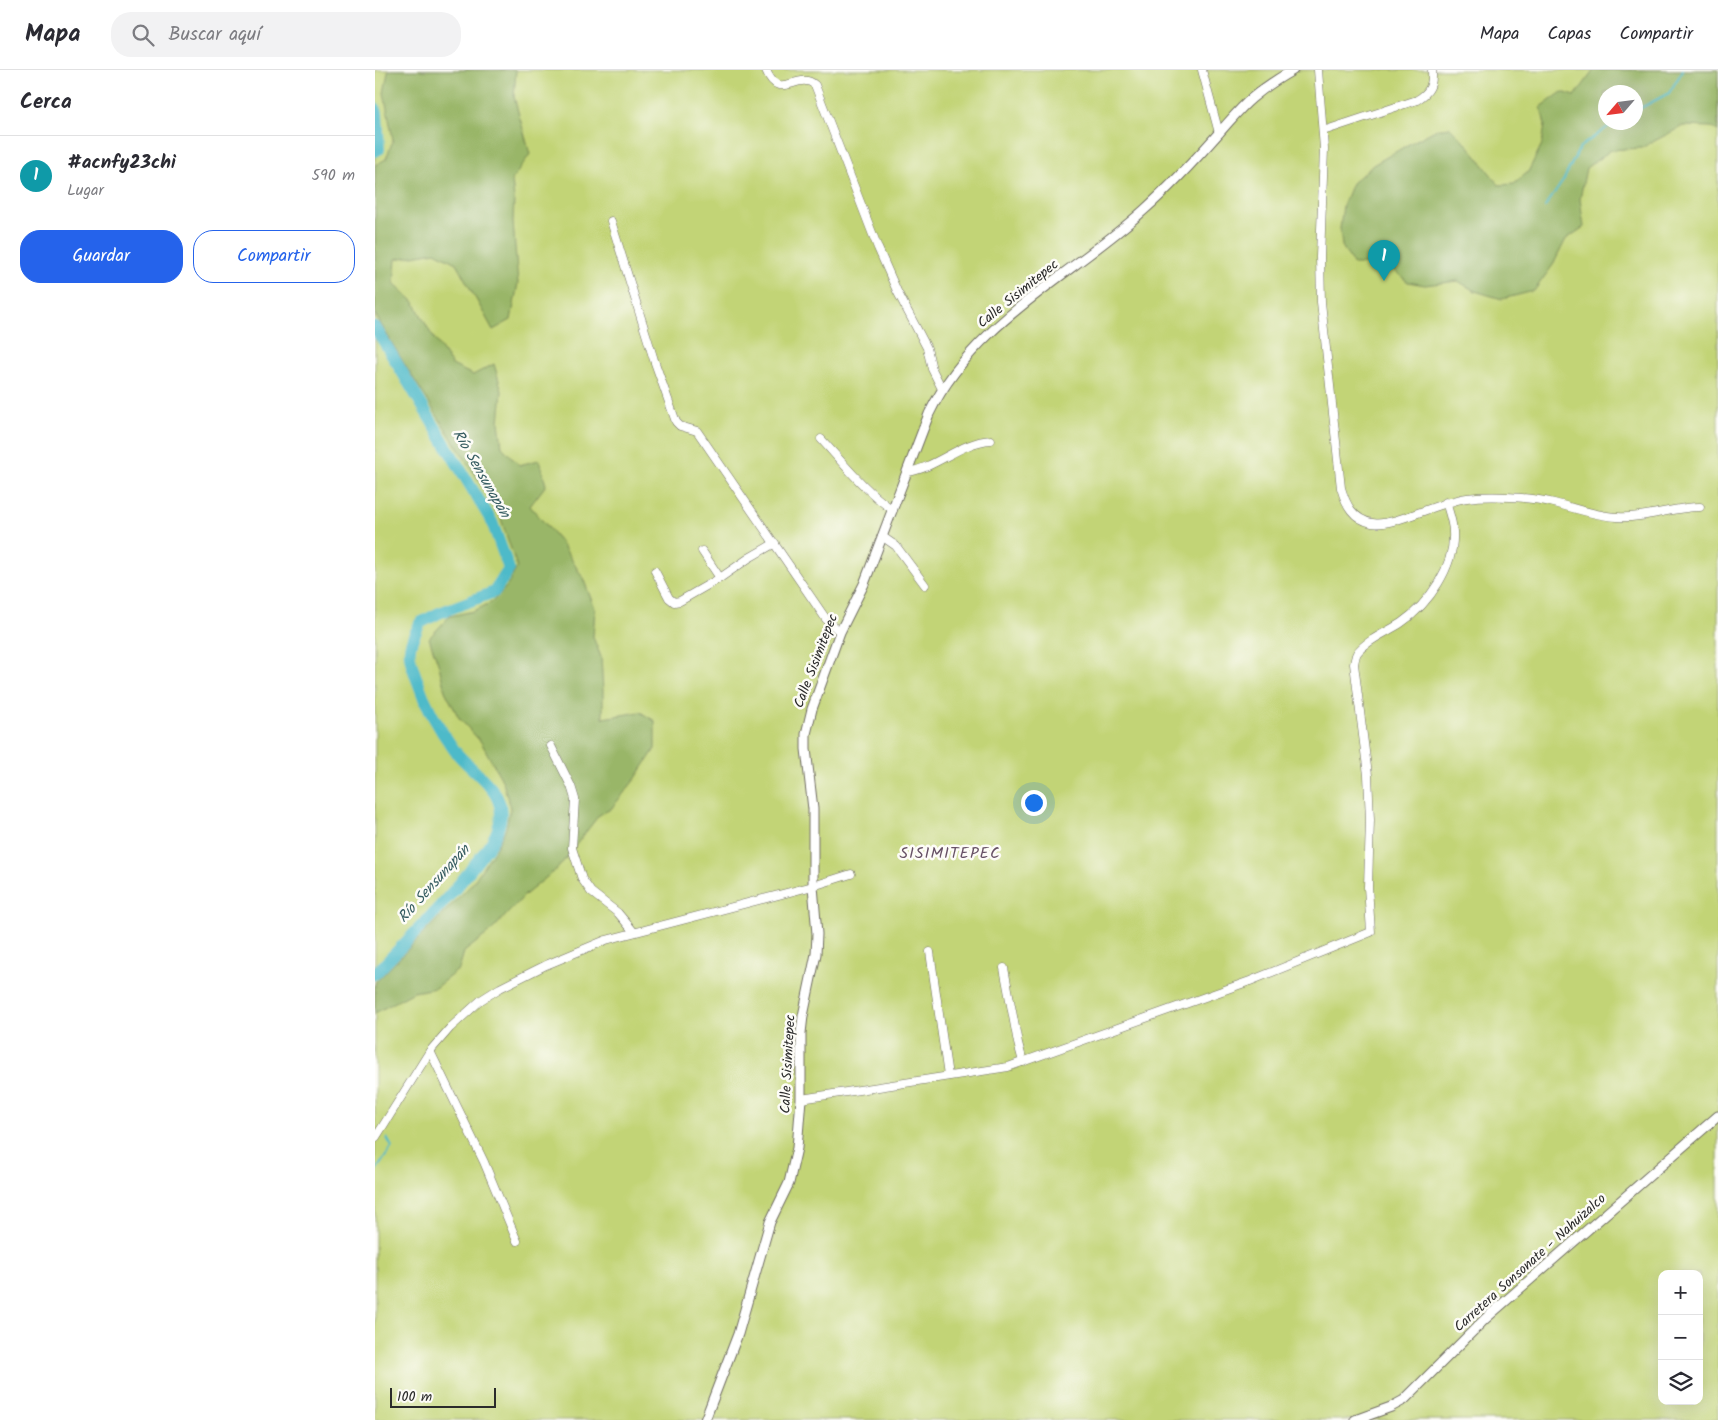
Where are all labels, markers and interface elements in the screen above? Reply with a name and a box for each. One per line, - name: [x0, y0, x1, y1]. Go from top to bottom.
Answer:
- search box: [111, 12, 461, 57]
- text: Mapa: [25, 15, 81, 54]
- text: Buscar aquí: [169, 20, 261, 50]
- text: Mapa: [1480, 20, 1520, 49]
- text: Capas: [1548, 20, 1592, 49]
- text: Compartir: [1620, 20, 1693, 49]
- icon: search: [129, 21, 157, 49]
- north arrow: [1598, 85, 1643, 130]
- text: Cerca: [20, 86, 72, 119]
- text: #acnfy23chi: [67, 148, 176, 178]
- text: 1: [34, 163, 38, 188]
- text: 590 m: [311, 163, 355, 188]
- text: Lugar: [67, 178, 104, 203]
- button: Guardar: [20, 230, 183, 283]
- button: Compartir: [193, 230, 355, 283]
- pin: 1: [1368, 240, 1400, 281]
- street label: Calle Sisimitepec: [973, 254, 1063, 334]
- water label: Río Sensunapán: [446, 425, 517, 524]
- street label: Calle Sisimitepec: [788, 611, 844, 711]
- your location: [1021, 790, 1047, 816]
- water label: Río Sensunapán: [392, 839, 477, 929]
- district label: SISIMITEPEC: [899, 841, 1001, 866]
- street label: Calle Sisimitepec: [774, 1014, 802, 1114]
- street label: Carretera Sonsonate - Nahuizalco: [1449, 1188, 1611, 1338]
- map controls: [1658, 1270, 1703, 1405]
- button: +: [1658, 1270, 1703, 1315]
- button: −: [1658, 1315, 1703, 1360]
- button: layers: [1658, 1360, 1703, 1405]
- scale bar: [390, 1385, 496, 1408]
- text: 100 m: [397, 1386, 432, 1408]

